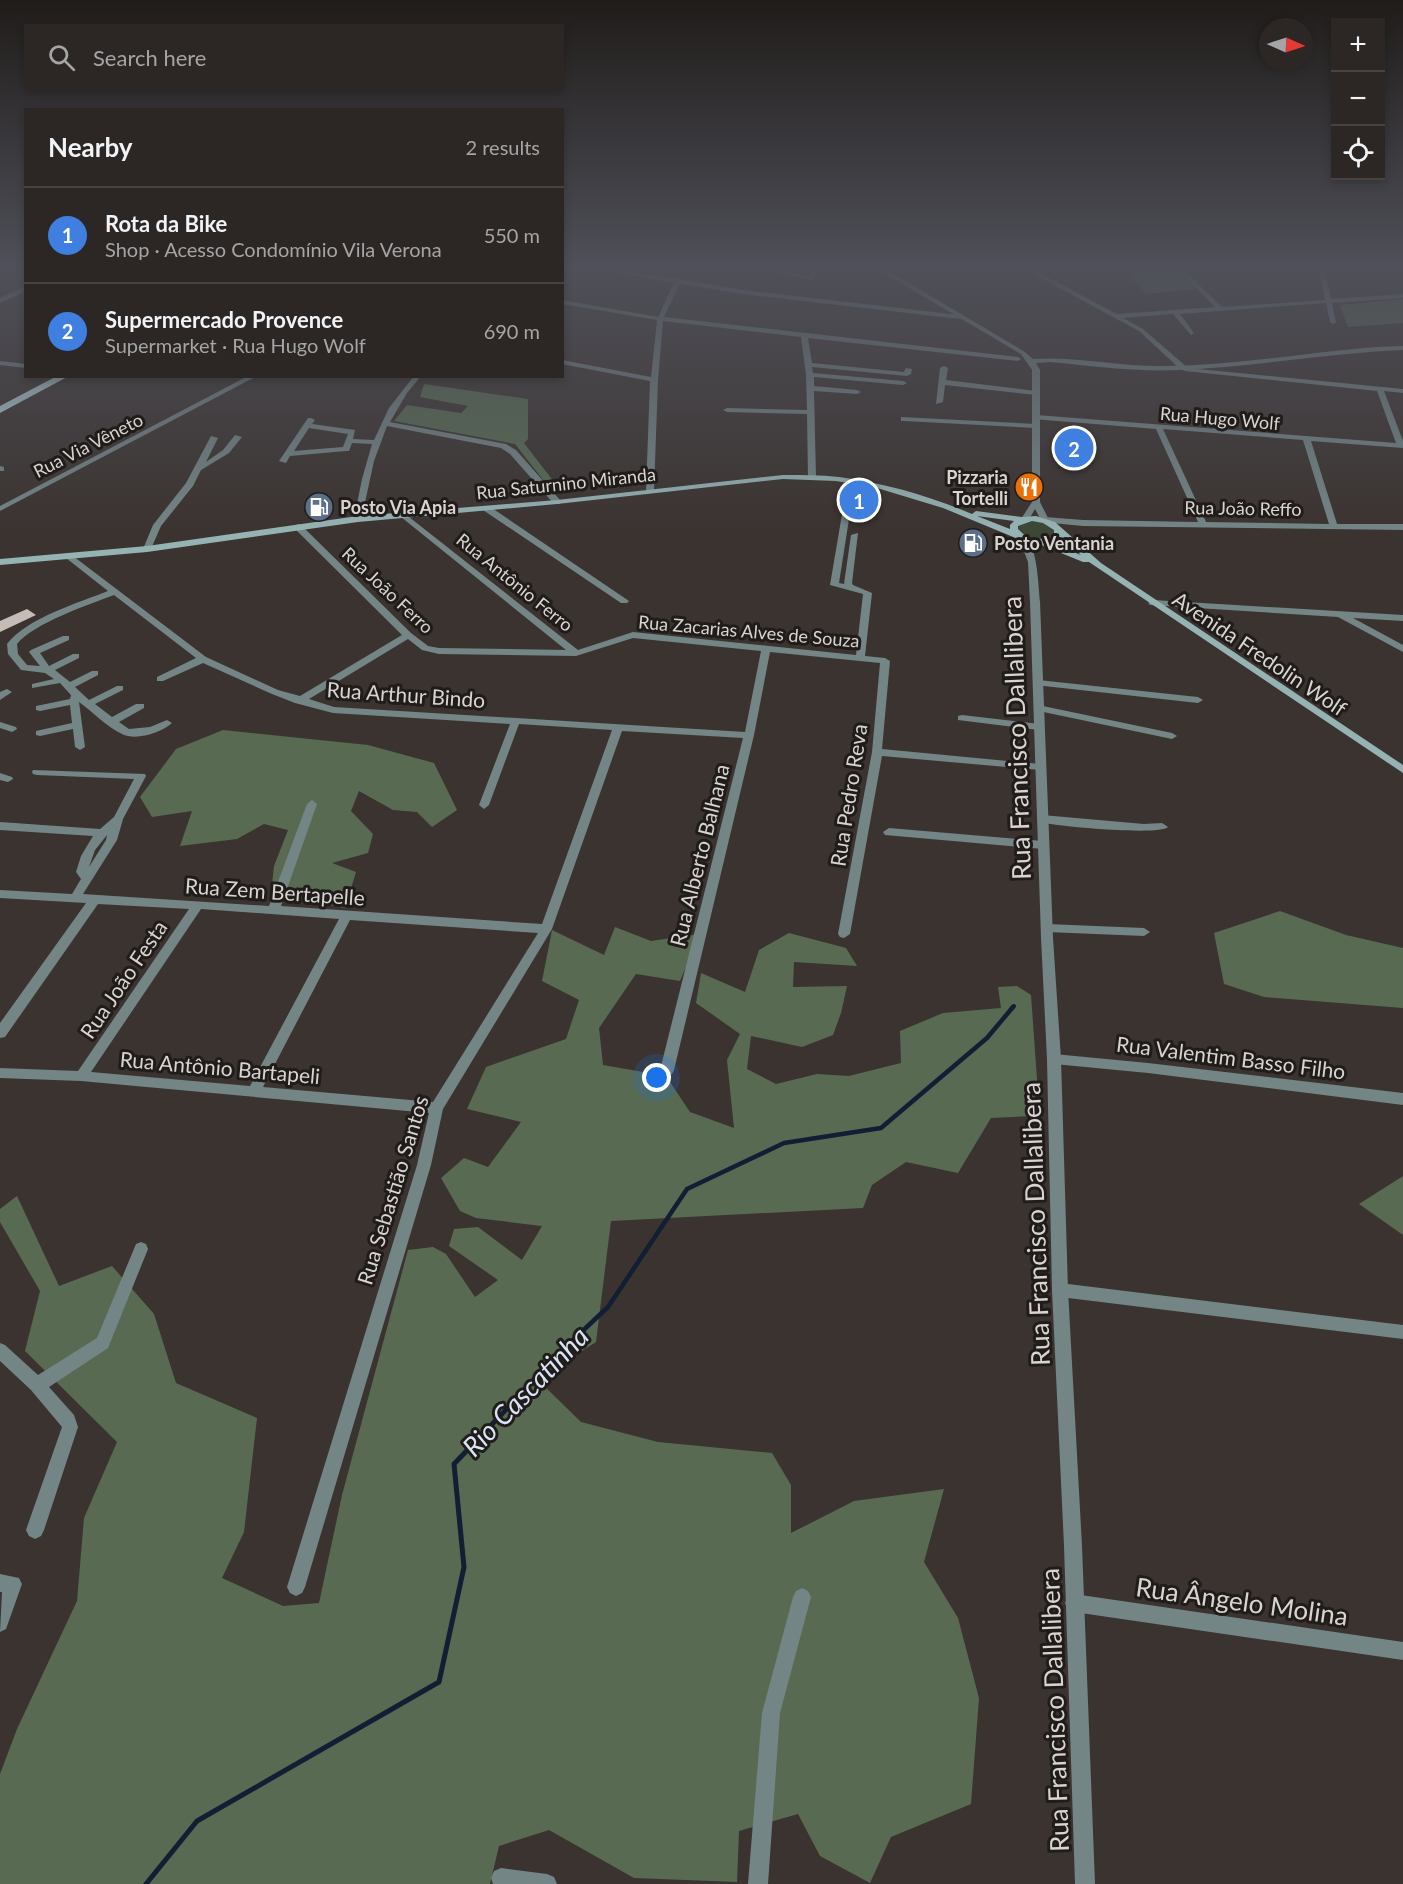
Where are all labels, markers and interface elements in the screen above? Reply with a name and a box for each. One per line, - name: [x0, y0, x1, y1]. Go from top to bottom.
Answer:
- north arrow: [1259, 18, 1313, 72]
- map controls: [1331, 18, 1385, 180]
- button: +: [1331, 18, 1385, 72]
- search box: [24, 24, 564, 90]
- icon: search: [45, 41, 78, 74]
- text: Search here: [93, 44, 206, 71]
- button: −: [1331, 72, 1385, 126]
- button: locate: [1331, 126, 1385, 180]
- text: Nearby: [48, 131, 133, 163]
- text: 2 results: [465, 135, 540, 159]
- text: Rota da Bike: [105, 210, 227, 237]
- text: 1: [62, 223, 73, 247]
- text: 550 m: [484, 223, 540, 247]
- text: Shop · Acesso Condomínio Vila Verona: [105, 237, 442, 261]
- text: Supermercado Provence: [105, 306, 343, 333]
- text: 2: [62, 319, 73, 343]
- text: 690 m: [484, 319, 540, 343]
- text: Supermarket · Rua Hugo Wolf: [105, 333, 366, 357]
- street label: Rua Hugo Wolf: [1159, 402, 1282, 434]
- street label: Rua Via Vêneto: [30, 408, 146, 482]
- pin: 2: [1054, 426, 1094, 470]
- street label: Rua Saturnino Miranda: [475, 463, 657, 503]
- place label: Pizzaria Tortelli: [946, 466, 1008, 509]
- restaurant icon: Pizzaria Tortelli: [1013, 471, 1045, 503]
- pin: 1: [840, 478, 878, 522]
- fuel station icon: Posto Via Apia: [303, 491, 335, 523]
- place label: Posto Via Apia: [340, 496, 456, 518]
- street label: Rua João Reffo: [1184, 496, 1302, 520]
- fuel station icon: Posto Ventania: [957, 527, 989, 559]
- street label: Rua Antônio Ferro: [452, 528, 578, 636]
- place label: Posto Ventania: [994, 532, 1114, 554]
- street label: Rua João Ferro: [338, 542, 438, 638]
- street label: Avenida Fredolin Wolf: [1169, 586, 1352, 721]
- street label: Rua Francisco Dallalibera: [995, 596, 1037, 880]
- street label: Rua Zacarias Alves de Souza: [637, 610, 861, 652]
- street label: Rua Arthur Bindo: [326, 676, 486, 712]
- street label: Rua Pedro Reva: [824, 722, 872, 868]
- street label: Rua Alberto Balhana: [664, 761, 734, 949]
- street label: Rua Zem Bertapelle: [184, 872, 366, 910]
- street label: Rua João Festa: [74, 915, 172, 1043]
- street label: Rua Valentim Basso Filho: [1115, 1031, 1347, 1083]
- street label: Rua Antônio Bartapeli: [119, 1046, 321, 1088]
- your location: [642, 1063, 671, 1092]
- street label: Rua Francisco Dallalibera: [1014, 1082, 1056, 1366]
- street label: Rua Sebastião Santos: [351, 1092, 433, 1288]
- water label: Rio Cascatinha: [455, 1319, 595, 1463]
- street label: Rua Francisco Dallalibera: [1033, 1568, 1075, 1852]
- street label: Rua Ângelo Molina: [1134, 1570, 1350, 1632]

